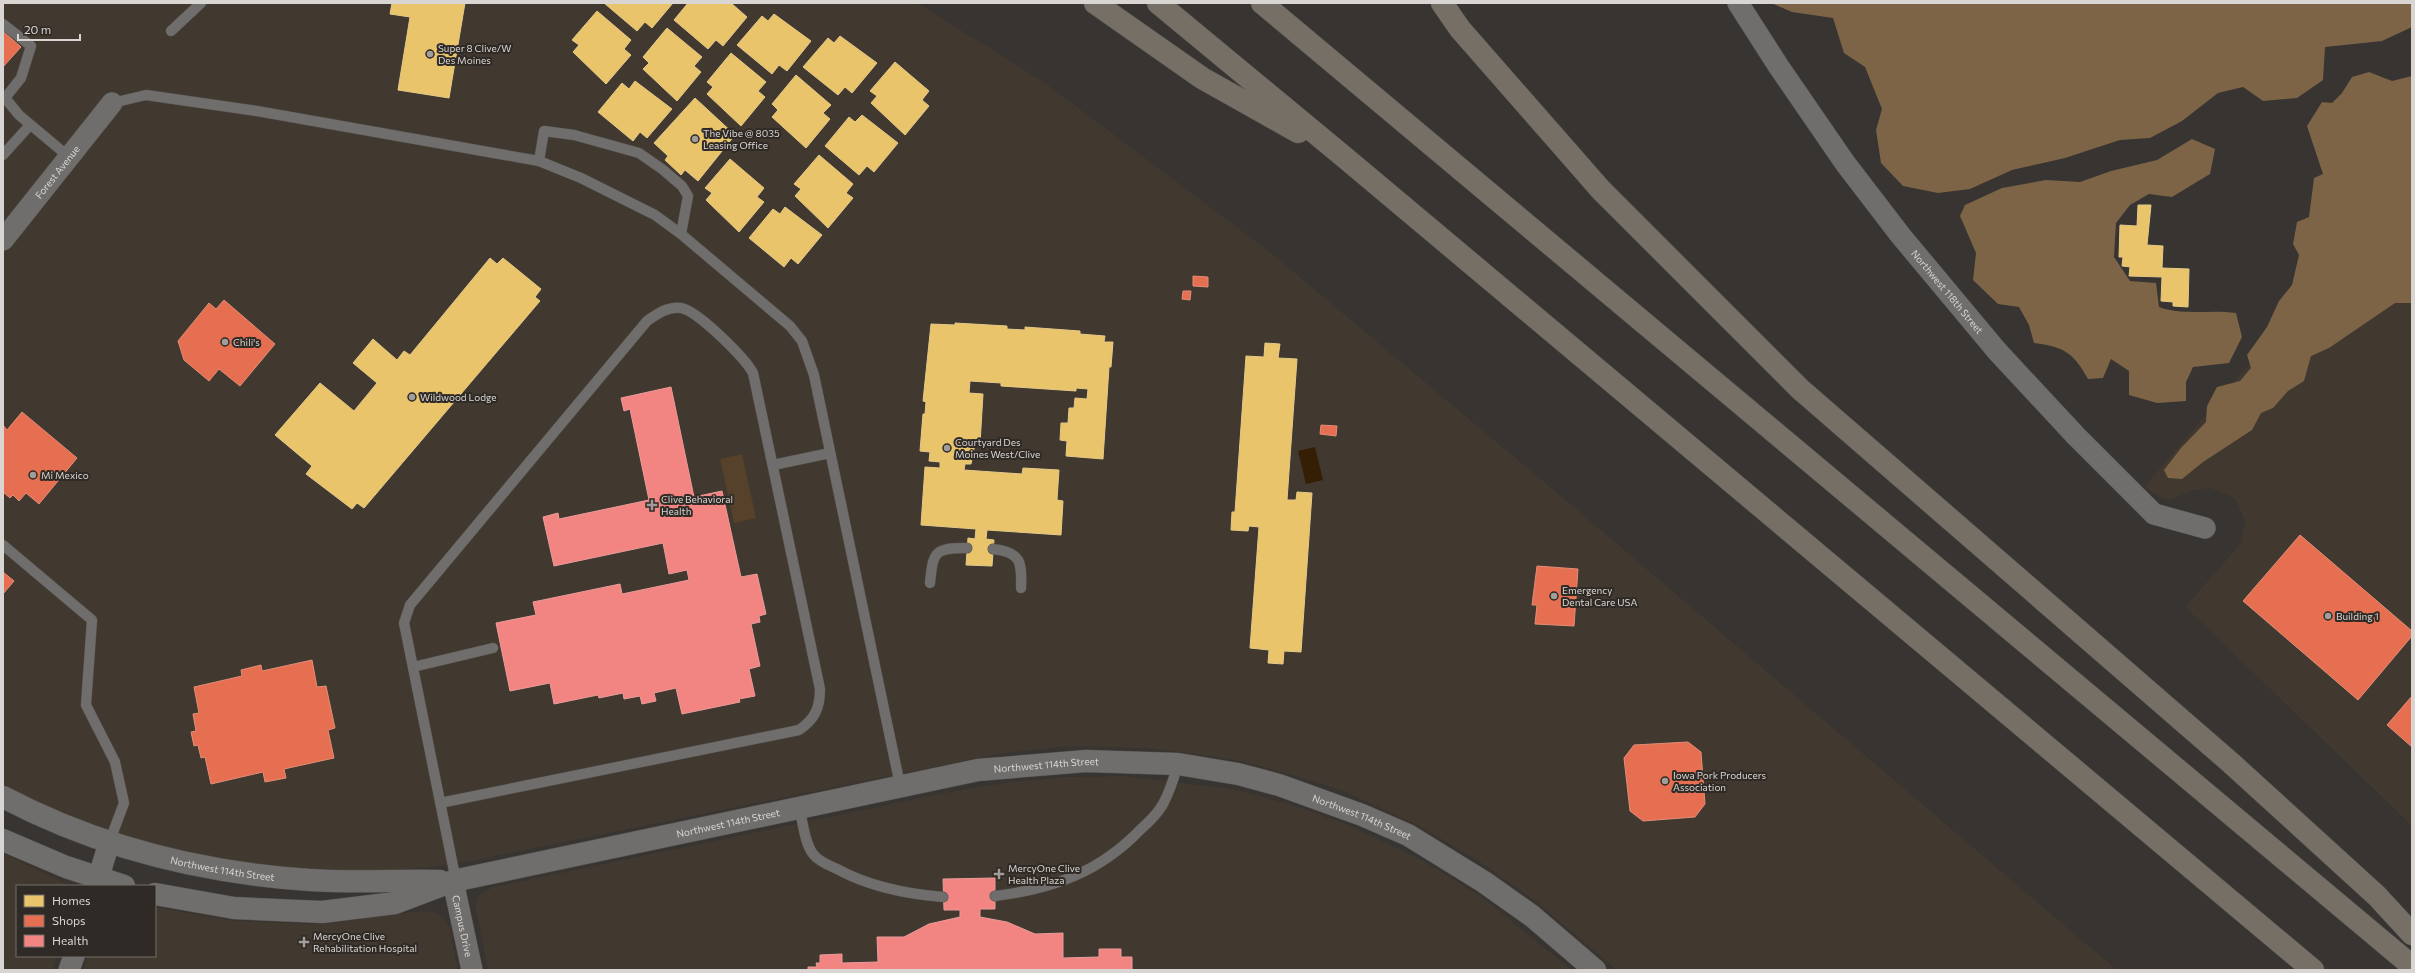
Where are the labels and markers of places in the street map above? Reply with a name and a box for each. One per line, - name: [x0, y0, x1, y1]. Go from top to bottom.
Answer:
- place label: Super 8 Clive/W Des Moines: [438, 42, 511, 66]
- marker: Super 8 Clive/W Des Moines: [425, 49, 435, 59]
- place label: The Vibe @ 8035 Leasing Office: [703, 127, 780, 151]
- marker: The Vibe @ 8035 Leasing Office: [690, 134, 700, 144]
- place label: Chili's: [233, 336, 260, 348]
- marker: Chili's: [220, 337, 230, 347]
- place label: Wildwood Lodge: [420, 391, 497, 403]
- marker: Wildwood Lodge: [407, 392, 417, 402]
- place label: Courtyard Des Moines West/Clive: [955, 436, 1040, 460]
- marker: Courtyard Des Moines West/Clive: [942, 443, 952, 453]
- place label: Mi Mexico: [41, 469, 89, 481]
- marker: Mi Mexico: [28, 470, 38, 480]
- place label: Clive Behavioral Health: [661, 493, 733, 517]
- marker: Clive Behavioral Health: [646, 499, 658, 511]
- place label: Emergency Dental Care USA: [1562, 584, 1637, 608]
- marker: Emergency Dental Care USA: [1549, 591, 1559, 601]
- place label: Building 1: [2336, 610, 2379, 622]
- marker: Building 1: [2323, 611, 2333, 621]
- place label: Iowa Pork Producers Association: [1673, 769, 1767, 793]
- marker: Iowa Pork Producers Association: [1660, 776, 1670, 786]
- place label: MercyOne Clive Health Plaza: [1008, 862, 1080, 886]
- marker: MercyOne Clive Health Plaza: [993, 868, 1005, 880]
- place label: MercyOne Clive Rehabilitation Hospital: [313, 930, 417, 954]
- marker: MercyOne Clive Rehabilitation Hospital: [298, 936, 310, 948]

